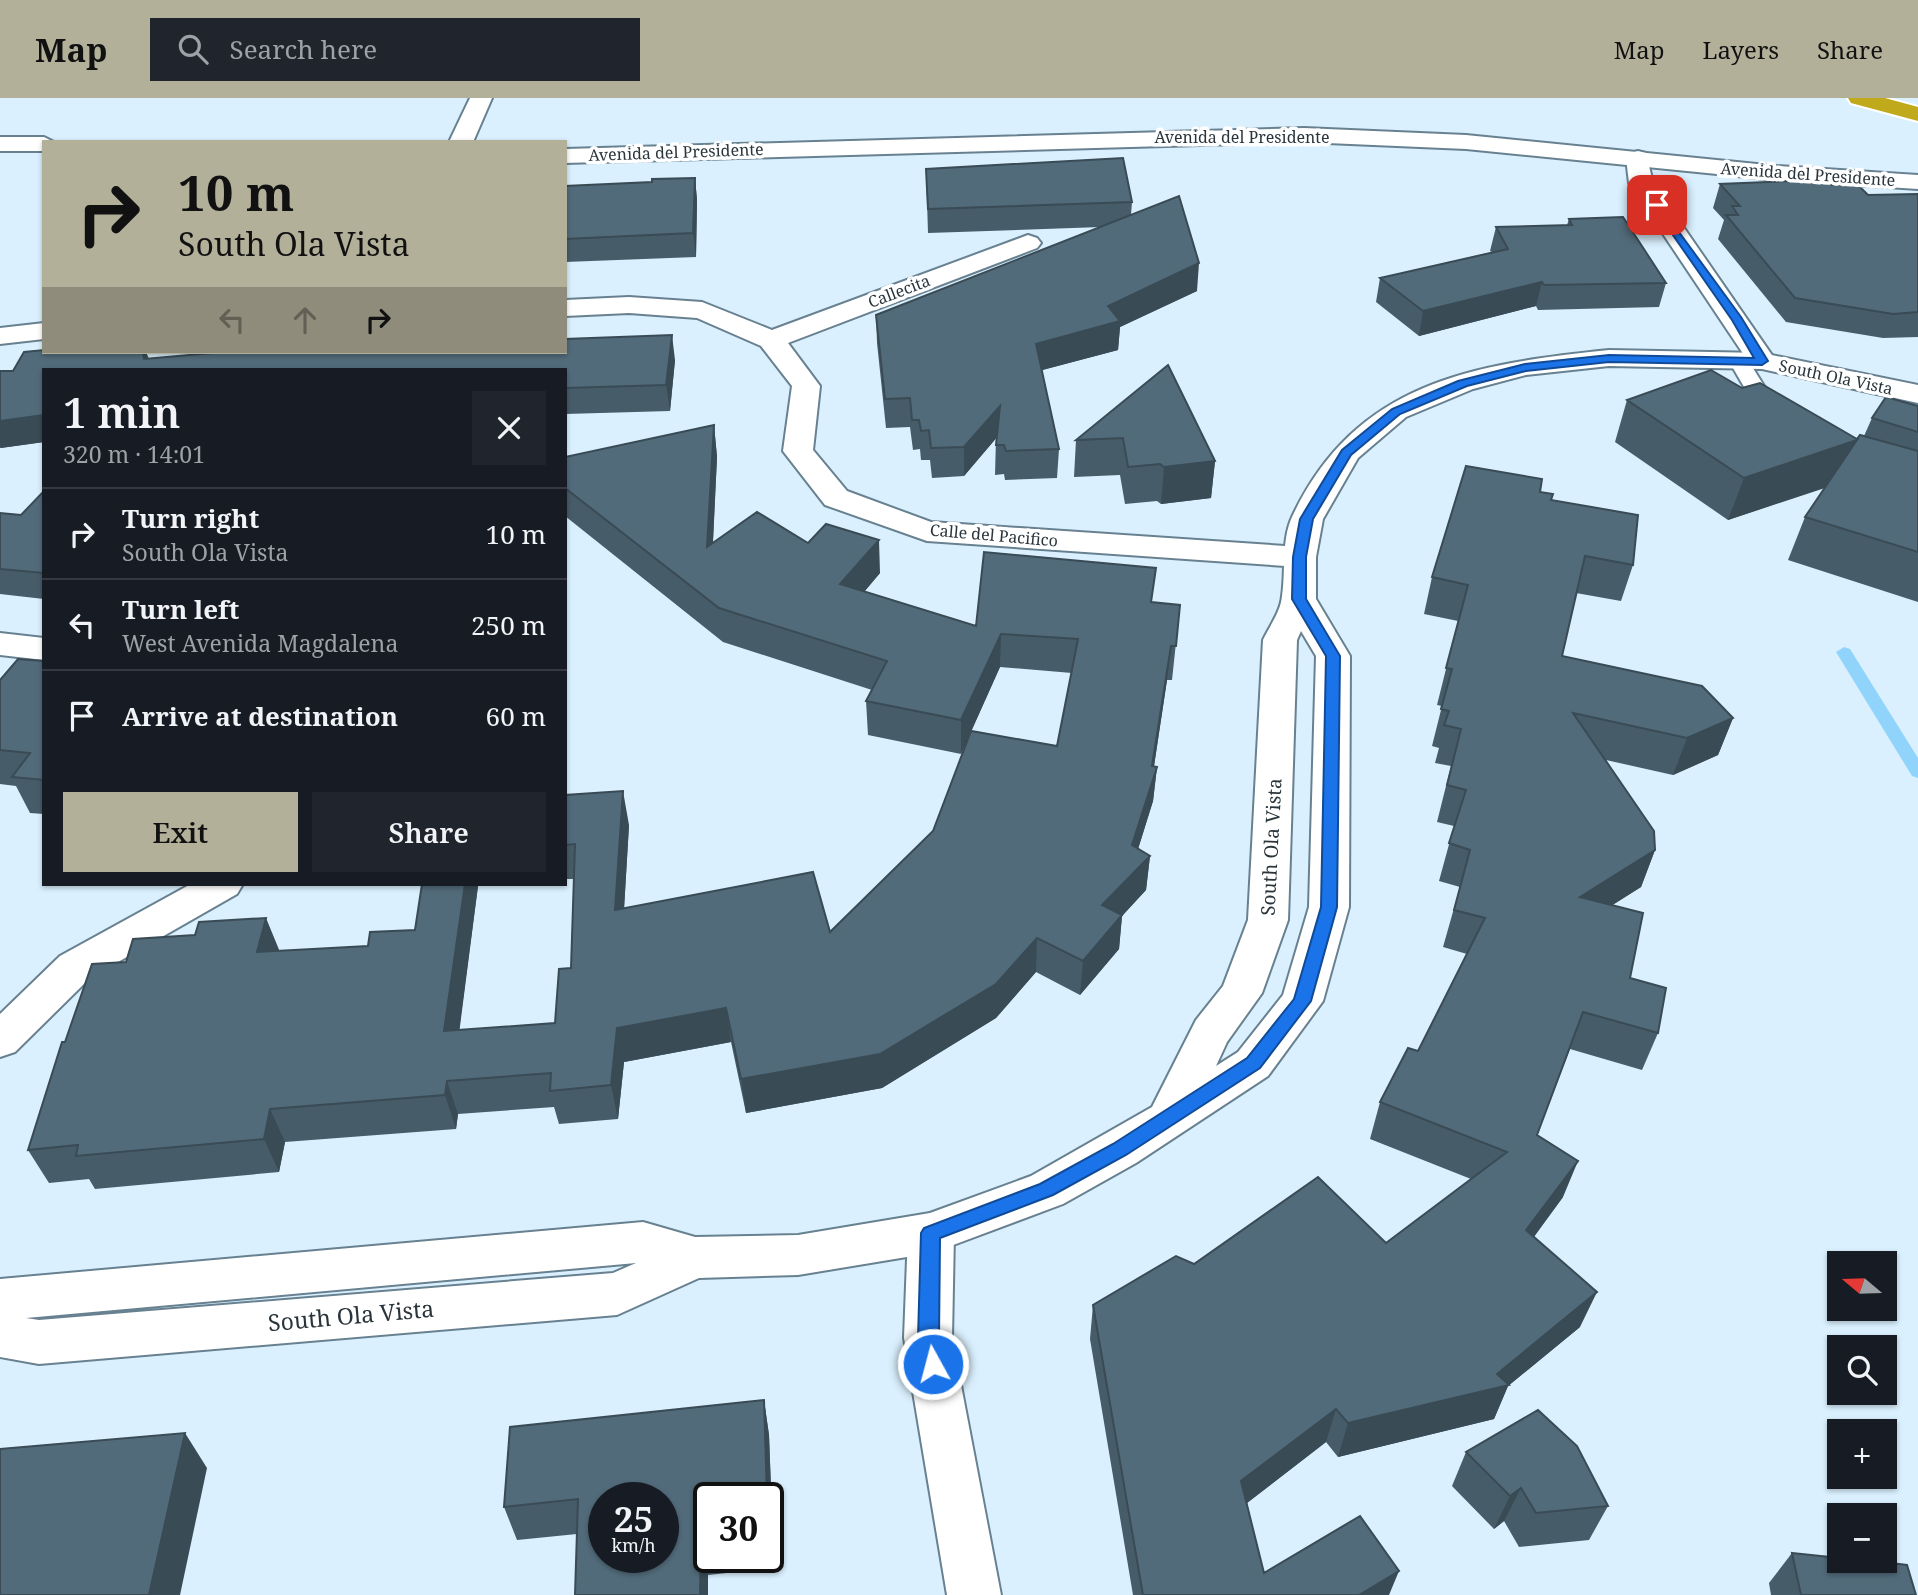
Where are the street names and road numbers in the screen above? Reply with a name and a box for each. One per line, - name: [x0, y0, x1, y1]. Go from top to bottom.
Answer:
- street label: Avenida del Presidente: [1154, 126, 1330, 148]
- street label: Avenida del Presidente: [588, 138, 764, 166]
- street label: Avenida del Presidente: [1720, 157, 1896, 191]
- street label: Callecita: [865, 269, 933, 313]
- street label: South Ola Vista: [1777, 354, 1895, 400]
- street label: Calle del Pacifico: [929, 518, 1059, 552]
- street label: South Ola Vista: [1254, 778, 1288, 916]
- street label: South Ola Vista: [267, 1292, 435, 1338]

